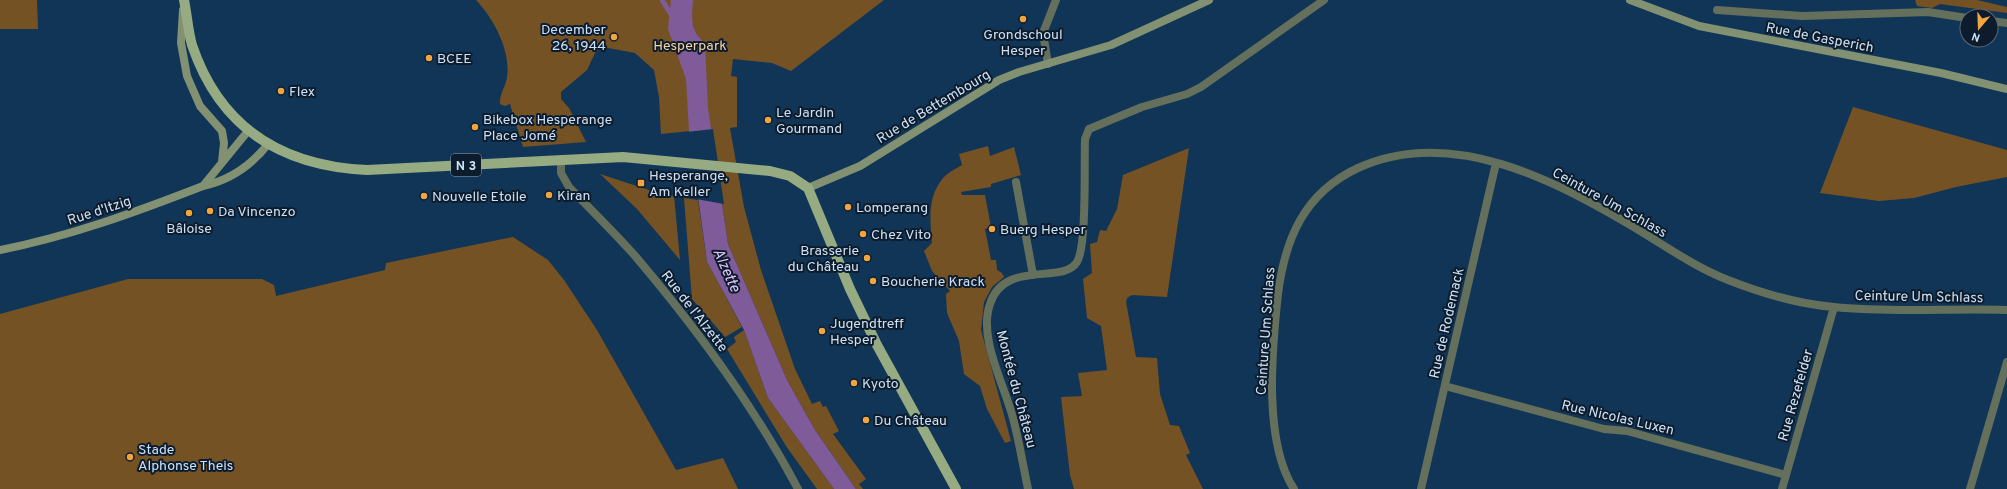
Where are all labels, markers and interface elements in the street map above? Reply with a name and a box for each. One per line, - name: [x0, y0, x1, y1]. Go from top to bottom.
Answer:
- north arrow: [1959, 8, 1999, 48]
- marker: Grondschoul Hesper: [1018, 14, 1028, 24]
- street label: Rue de Gasperich: [1764, 20, 1875, 57]
- place label: December 26, 1944: [541, 22, 607, 55]
- place label: Grondschoul Hesper: [983, 27, 1063, 60]
- text: N: [1970, 29, 1982, 44]
- marker: December 26, 1944: [609, 32, 619, 42]
- park label: Hesperpark: [653, 38, 727, 55]
- place label: BCEE: [437, 51, 472, 68]
- marker: BCEE: [424, 53, 434, 63]
- street label: Rue de Bettembourg: [874, 67, 994, 148]
- place label: Flex: [289, 84, 315, 101]
- marker: Flex: [276, 86, 286, 96]
- place label: Le Jardin Gourmand: [776, 105, 842, 138]
- place label: Bikebox Hesperange Place Jomé: [483, 112, 612, 145]
- marker: Le Jardin Gourmand: [763, 115, 773, 125]
- marker: Bikebox Hesperange Place Jomé: [470, 122, 480, 132]
- road number: N 3: [451, 154, 481, 176]
- street label: Ceinture Um Schlass: [1549, 165, 1670, 242]
- place label: Hesperange, Am Keller: [649, 168, 728, 201]
- marker: Hesperange, Am Keller: [636, 178, 646, 188]
- place label: Kiran: [557, 188, 590, 205]
- place label: Nouvelle Etoile: [432, 189, 527, 206]
- marker: Kiran: [544, 190, 554, 200]
- marker: Nouvelle Etoile: [419, 191, 429, 201]
- street label: Rue d'Itzig: [65, 193, 134, 230]
- place label: Lomperang: [856, 200, 928, 217]
- marker: Lomperang: [843, 202, 853, 212]
- place label: Da Vincenzo: [218, 204, 296, 221]
- marker: Da Vincenzo: [205, 206, 215, 216]
- marker: Bâloise: [184, 208, 194, 218]
- place label: Bâloise: [166, 221, 212, 238]
- place label: Buerg Hesper: [1000, 222, 1087, 239]
- marker: Buerg Hesper: [987, 224, 997, 234]
- place label: Chez Vito: [871, 227, 931, 244]
- marker: Chez Vito: [858, 229, 868, 239]
- place label: Brasserie du Château: [788, 243, 859, 276]
- water label: Alzette: [708, 246, 744, 296]
- marker: Brasserie du Château: [862, 253, 872, 263]
- street label: Ceinture Um Schlass: [1254, 266, 1279, 396]
- street label: Rue de Rodemack: [1426, 266, 1468, 380]
- street label: Rue de l'Alzette: [657, 268, 731, 356]
- place label: Boucherie Krack: [881, 274, 985, 291]
- marker: Boucherie Krack: [868, 276, 878, 286]
- street label: Ceinture Um Schlass: [1854, 288, 1983, 307]
- place label: Jugendtreff Hesper: [830, 316, 904, 349]
- marker: Jugendtreff Hesper: [817, 326, 827, 336]
- street label: Montée du Château: [992, 329, 1039, 450]
- street label: Rue Rezefelder: [1775, 347, 1818, 443]
- place label: Kyoto: [862, 376, 899, 393]
- marker: Kyoto: [849, 378, 859, 388]
- street label: Rue Nicolas Luxen: [1560, 397, 1676, 440]
- place label: Du Château: [874, 413, 947, 430]
- marker: Du Château: [861, 415, 871, 425]
- place label: Stade Alphonse Theis: [138, 442, 233, 475]
- marker: Stade Alphonse Theis: [125, 452, 135, 462]

